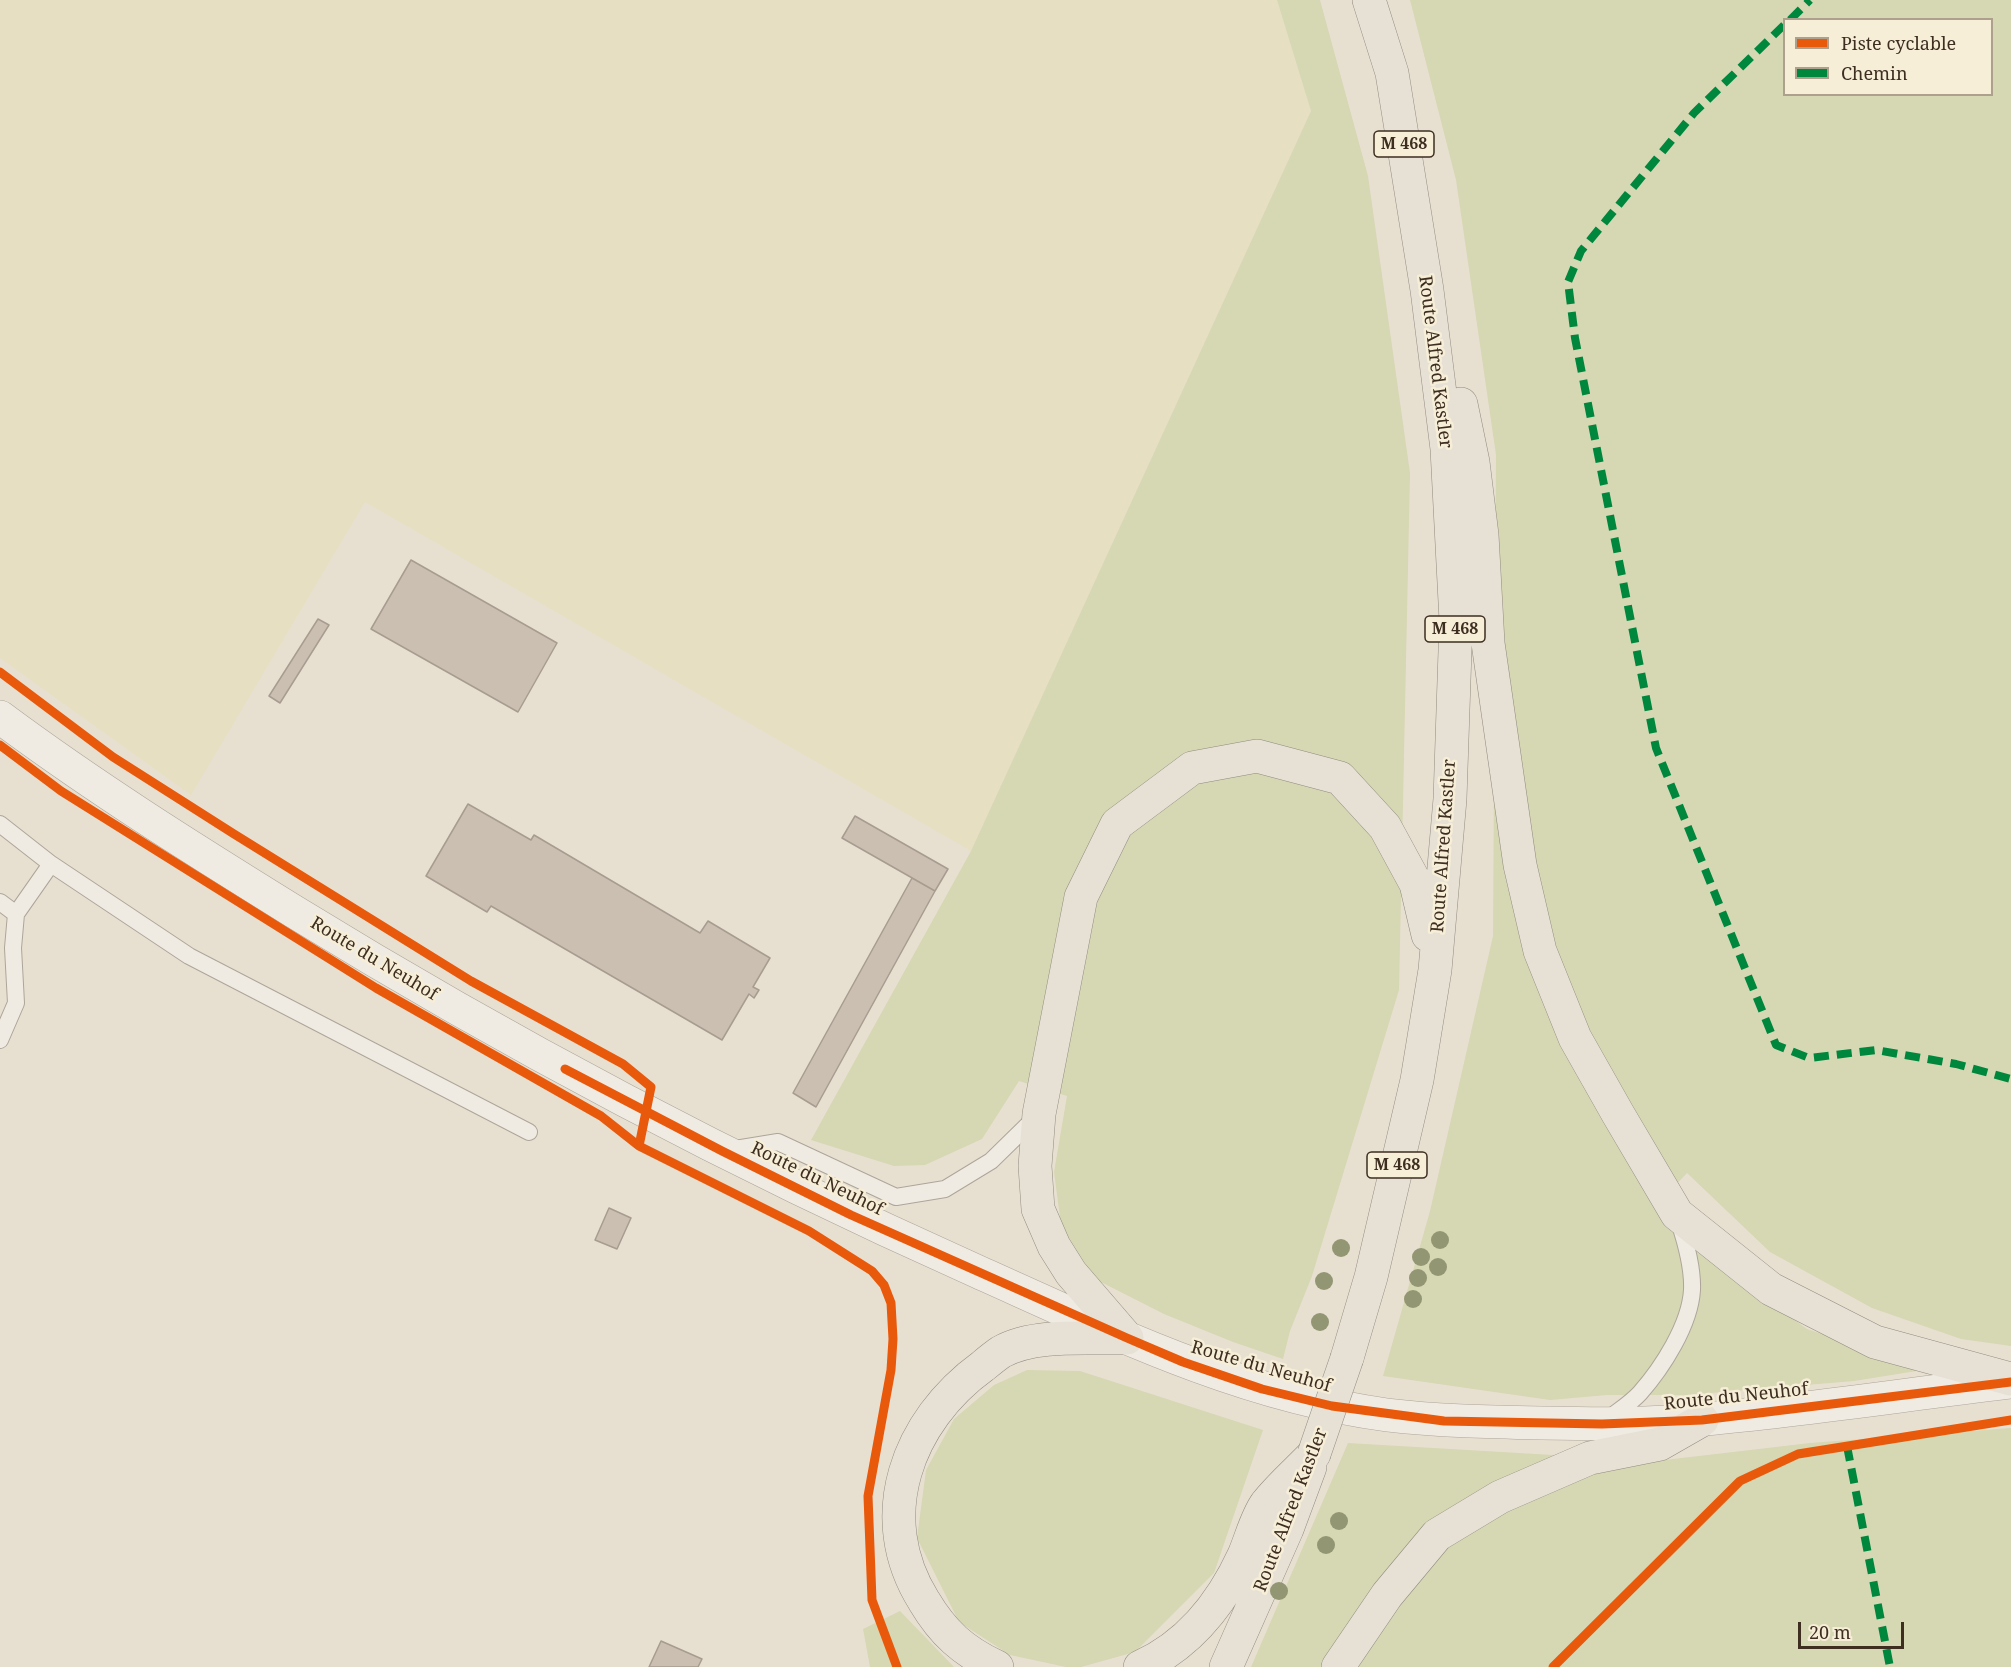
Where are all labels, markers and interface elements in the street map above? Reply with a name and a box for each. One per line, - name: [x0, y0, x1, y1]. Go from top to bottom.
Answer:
- legend: [1783, 18, 1993, 96]
- text: Piste cyclable: [1841, 31, 1956, 55]
- text: Chemin: [1841, 61, 1908, 85]
- road number: M 468: [1374, 131, 1434, 157]
- street label: Route Alfred Kastler: [1414, 274, 1456, 450]
- road number: M 468: [1425, 616, 1485, 642]
- street label: Route Alfred Kastler: [1427, 759, 1461, 933]
- street label: Route du Neuhof: [306, 912, 442, 1006]
- street label: Route du Neuhof: [747, 1138, 887, 1220]
- road number: M 468: [1367, 1152, 1427, 1178]
- street label: Route du Neuhof: [1188, 1337, 1334, 1397]
- street label: Route du Neuhof: [1663, 1379, 1809, 1415]
- street label: Route Alfred Kastler: [1250, 1425, 1332, 1595]
- scale bar: [1801, 1610, 1908, 1648]
- text: 20 m: [1809, 1620, 1851, 1644]

